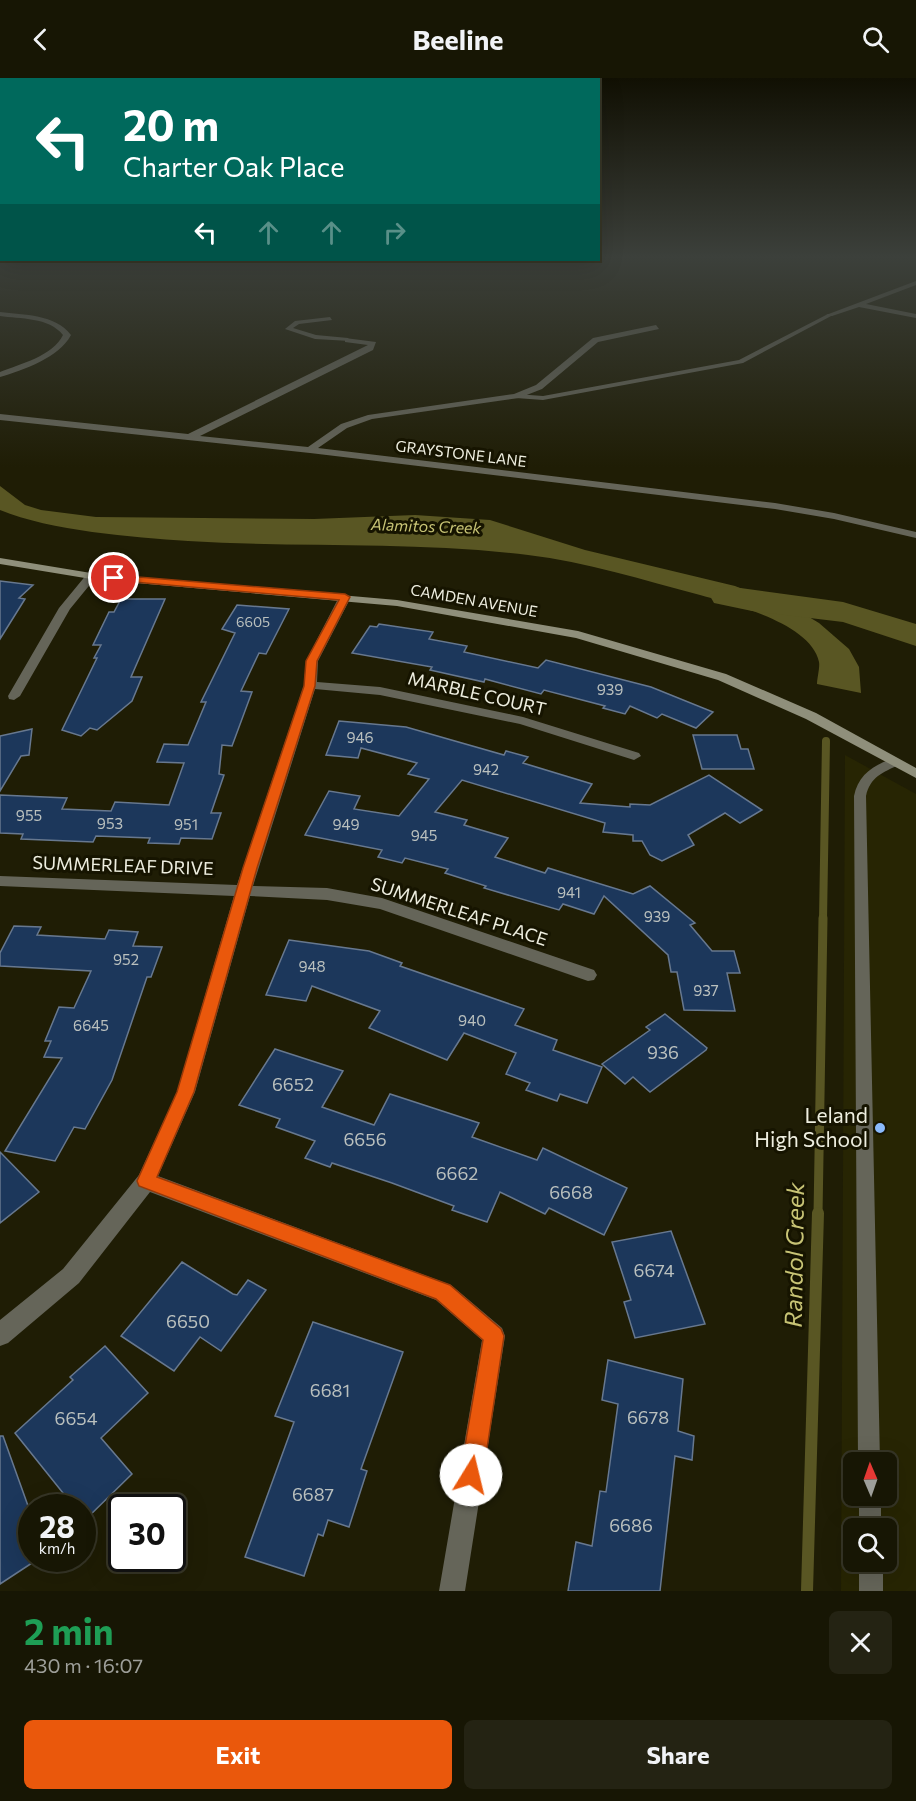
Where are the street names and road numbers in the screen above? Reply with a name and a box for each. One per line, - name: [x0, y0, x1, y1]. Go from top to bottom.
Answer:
- street label: GRAYSTONE LANE: [395, 436, 528, 470]
- street label: CAMDEN AVENUE: [409, 580, 539, 620]
- street label: MARBLE COURT: [406, 666, 548, 720]
- street label: SUMMERLEAF DRIVE: [32, 851, 214, 879]
- street label: SUMMERLEAF PLACE: [368, 872, 550, 950]

